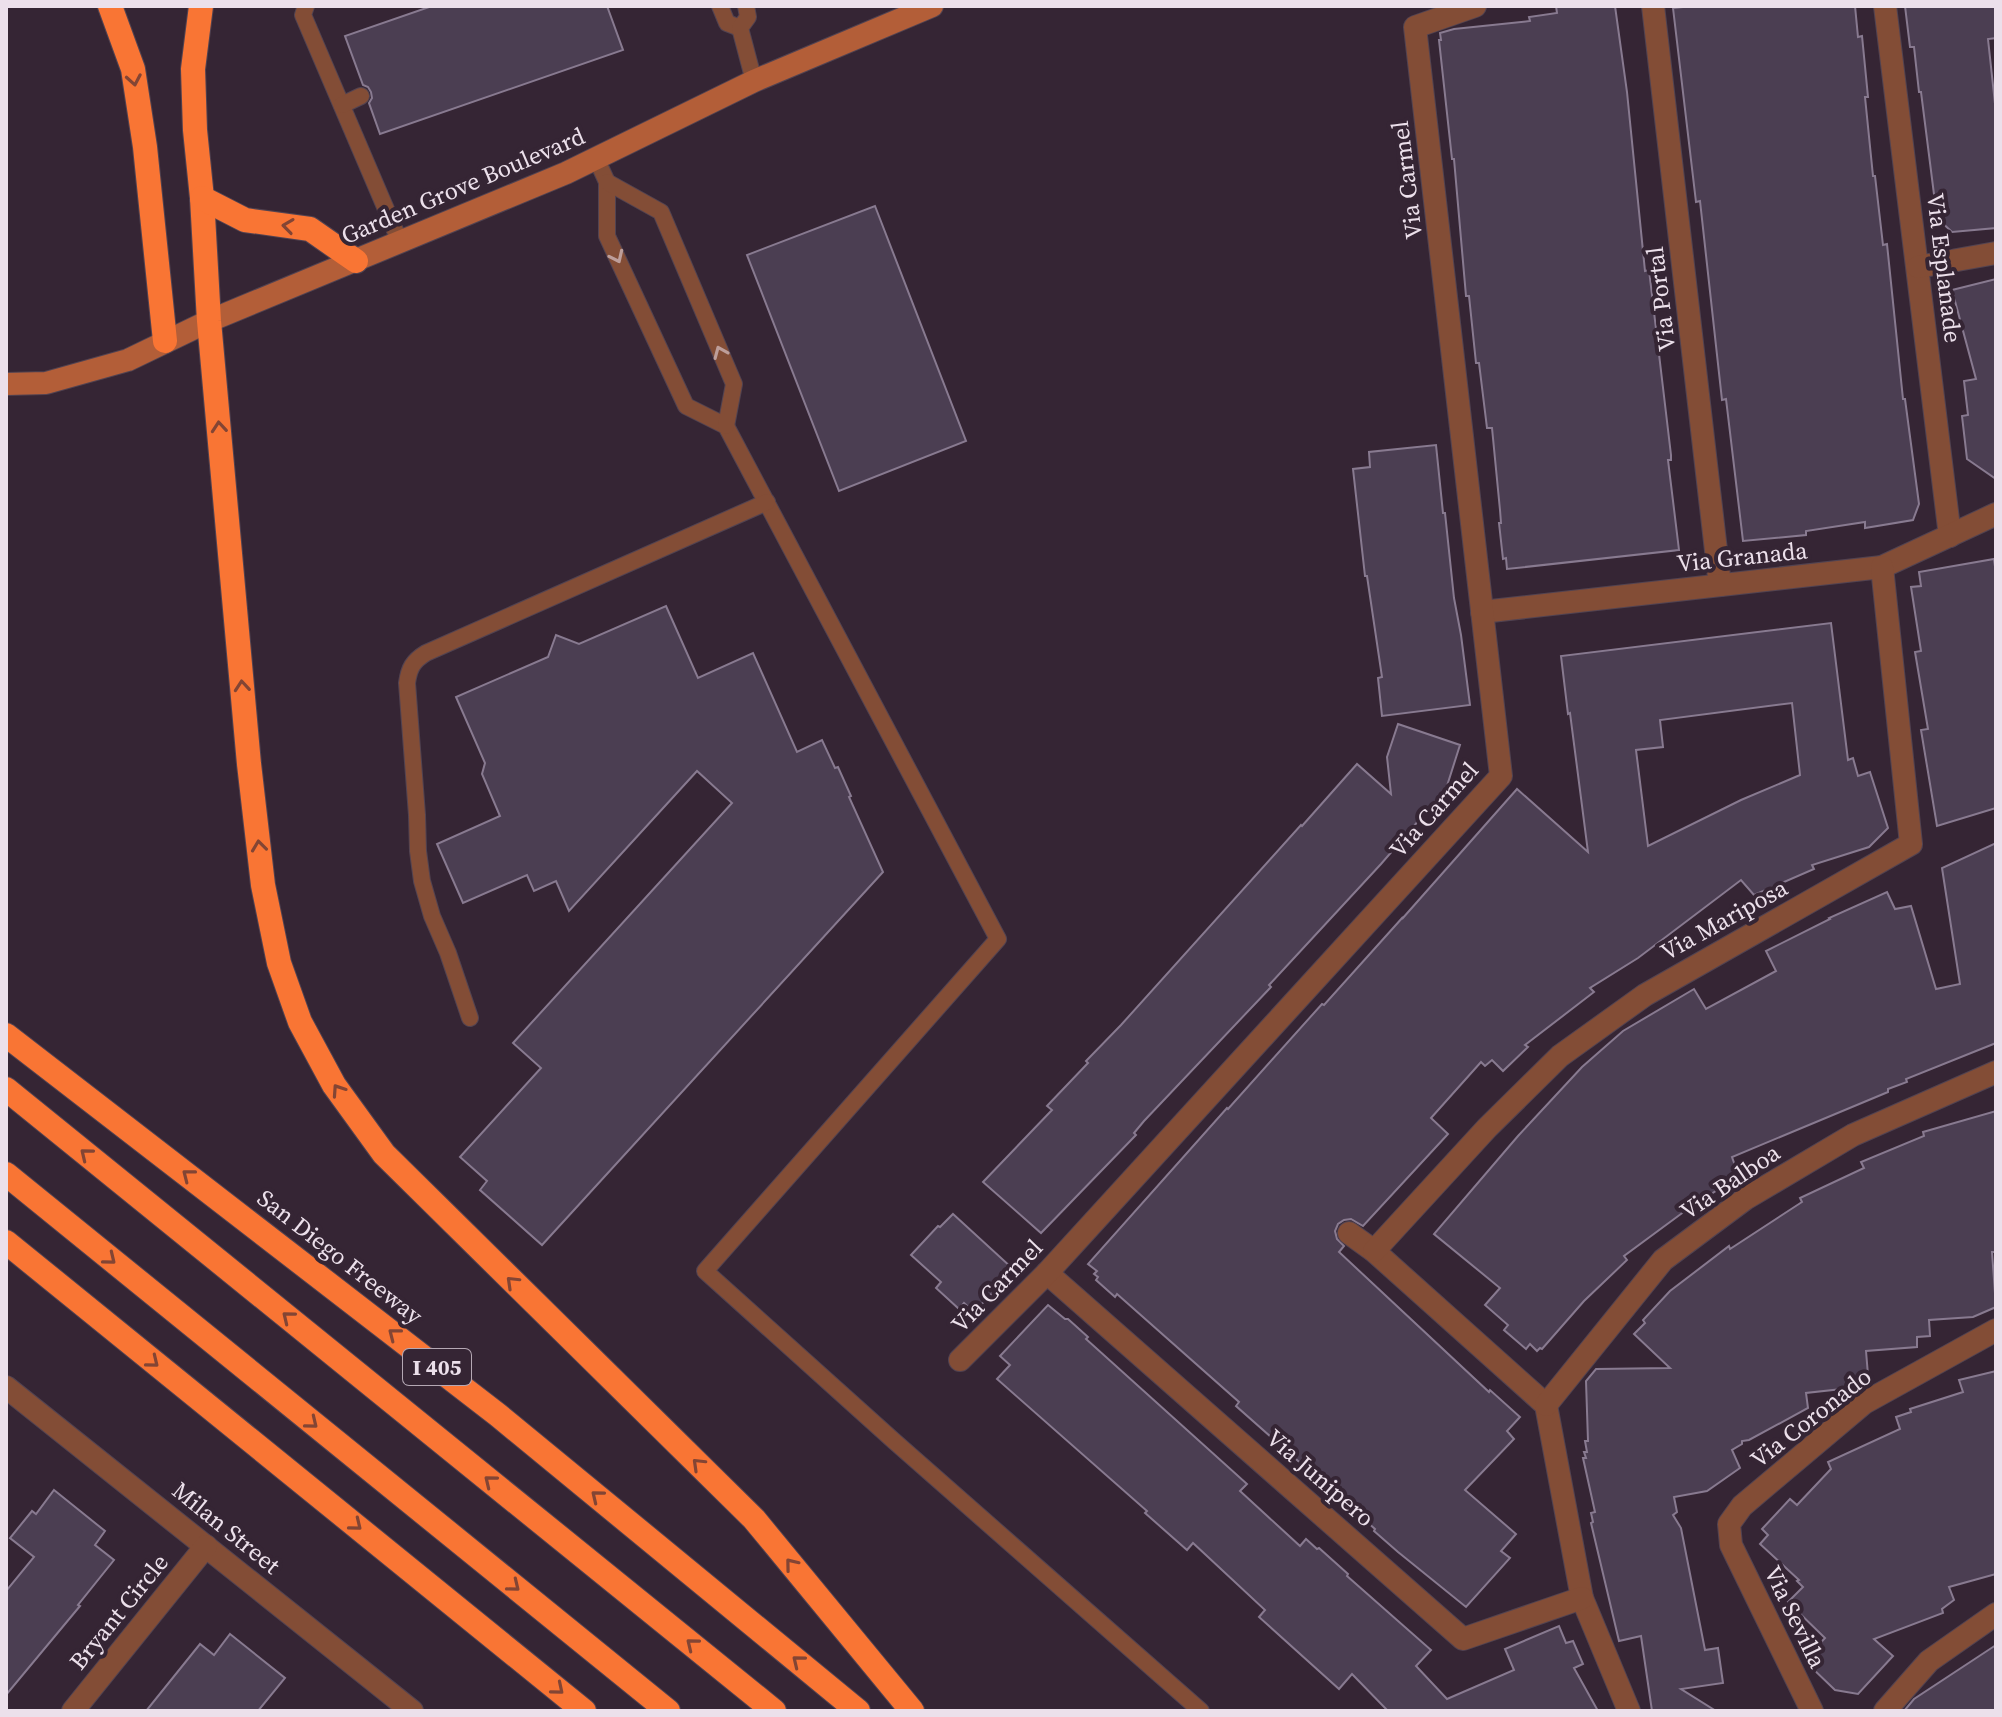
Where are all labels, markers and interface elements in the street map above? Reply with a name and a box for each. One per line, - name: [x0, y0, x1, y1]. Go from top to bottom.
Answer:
- one-way arrow: [125, 73, 142, 87]
- street label: Garden Grove Boulevard: [336, 119, 590, 252]
- street label: Via Carmel: [1383, 119, 1430, 241]
- street label: Via Esplanade: [1919, 191, 1970, 345]
- one-way arrow: [281, 218, 295, 235]
- street label: Via Portal: [1638, 245, 1683, 353]
- one-way arrow: [607, 249, 623, 264]
- one-way arrow: [714, 346, 730, 360]
- one-way arrow: [210, 420, 227, 433]
- street label: Via Granada: [1675, 533, 1810, 580]
- one-way arrow: [234, 679, 251, 692]
- street label: Via Carmel: [1382, 755, 1486, 865]
- one-way arrow: [250, 839, 267, 852]
- street label: Via Mariposa: [1654, 871, 1794, 968]
- one-way arrow: [333, 1085, 348, 1099]
- street label: Via Balboa: [1673, 1136, 1787, 1227]
- one-way arrow: [80, 1149, 95, 1163]
- one-way arrow: [182, 1171, 197, 1185]
- street label: San Diego Freeway: [251, 1182, 430, 1332]
- street label: Via Carmel: [944, 1232, 1050, 1340]
- one-way arrow: [101, 1249, 115, 1264]
- one-way arrow: [507, 1277, 521, 1291]
- one-way arrow: [283, 1312, 297, 1327]
- one-way arrow: [388, 1330, 402, 1344]
- road number: I 405: [403, 1349, 471, 1385]
- one-way arrow: [144, 1352, 159, 1367]
- street label: Via Coronado: [1743, 1360, 1878, 1475]
- one-way arrow: [303, 1413, 318, 1427]
- street label: Via Junipero: [1259, 1421, 1382, 1534]
- one-way arrow: [693, 1459, 707, 1473]
- street label: Milan Street: [165, 1474, 287, 1581]
- one-way arrow: [484, 1476, 499, 1491]
- one-way arrow: [592, 1491, 606, 1506]
- one-way arrow: [347, 1515, 361, 1530]
- street label: Bryant Circle: [62, 1547, 176, 1677]
- one-way arrow: [787, 1559, 801, 1574]
- street label: Via Sevilla: [1756, 1560, 1835, 1674]
- one-way arrow: [505, 1576, 519, 1591]
- one-way arrow: [686, 1640, 701, 1654]
- one-way arrow: [792, 1657, 807, 1671]
- one-way arrow: [548, 1679, 563, 1694]

